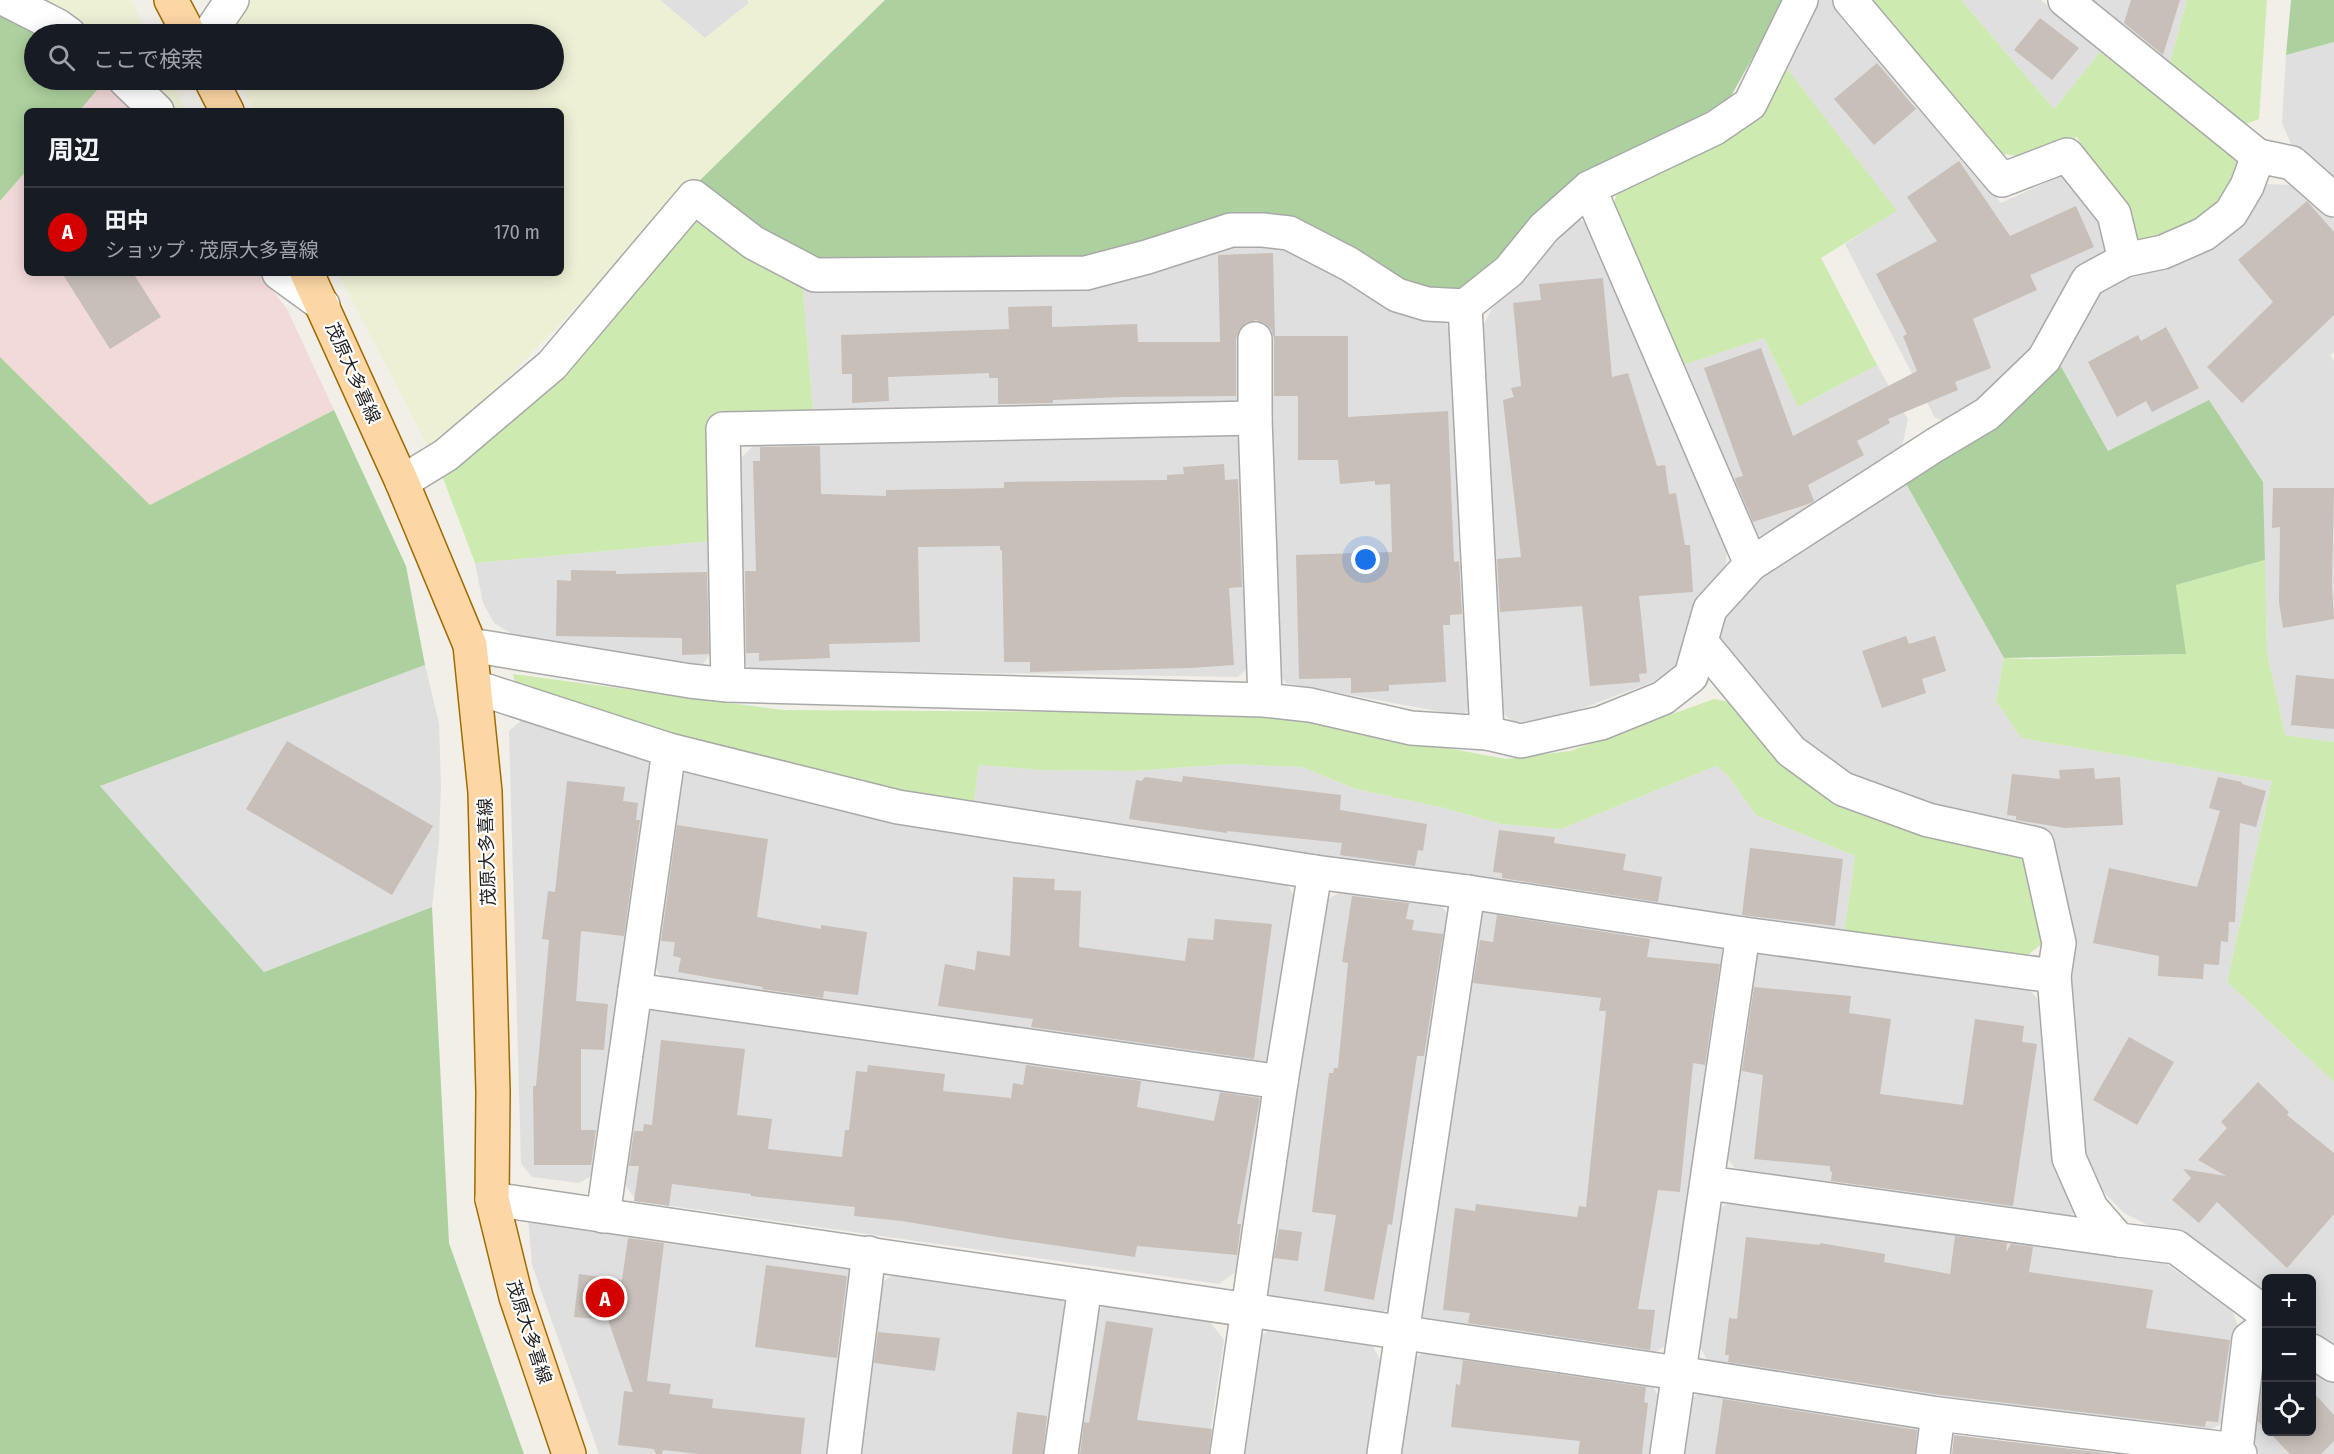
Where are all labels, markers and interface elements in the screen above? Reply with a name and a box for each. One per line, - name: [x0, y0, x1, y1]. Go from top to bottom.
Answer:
- search box: [24, 24, 564, 90]
- icon: search: [45, 41, 78, 74]
- text: ここで検索: [93, 46, 203, 73]
- text: 周辺: [48, 135, 100, 166]
- text: 田中: [105, 207, 149, 234]
- text: A: [62, 220, 73, 244]
- text: 170 m: [494, 220, 540, 244]
- text: ショップ · 茂原大多喜線: [105, 238, 319, 262]
- street label: 茂原大多喜線: [321, 319, 385, 427]
- your location: [1351, 545, 1380, 574]
- street label: 茂原大多喜線: [474, 798, 500, 906]
- map controls: [2262, 1274, 2316, 1436]
- button: +: [2262, 1274, 2316, 1328]
- pin: A: [586, 1276, 624, 1320]
- street label: 茂原大多喜線: [502, 1277, 556, 1387]
- button: −: [2262, 1328, 2316, 1382]
- button: locate: [2262, 1382, 2316, 1436]

